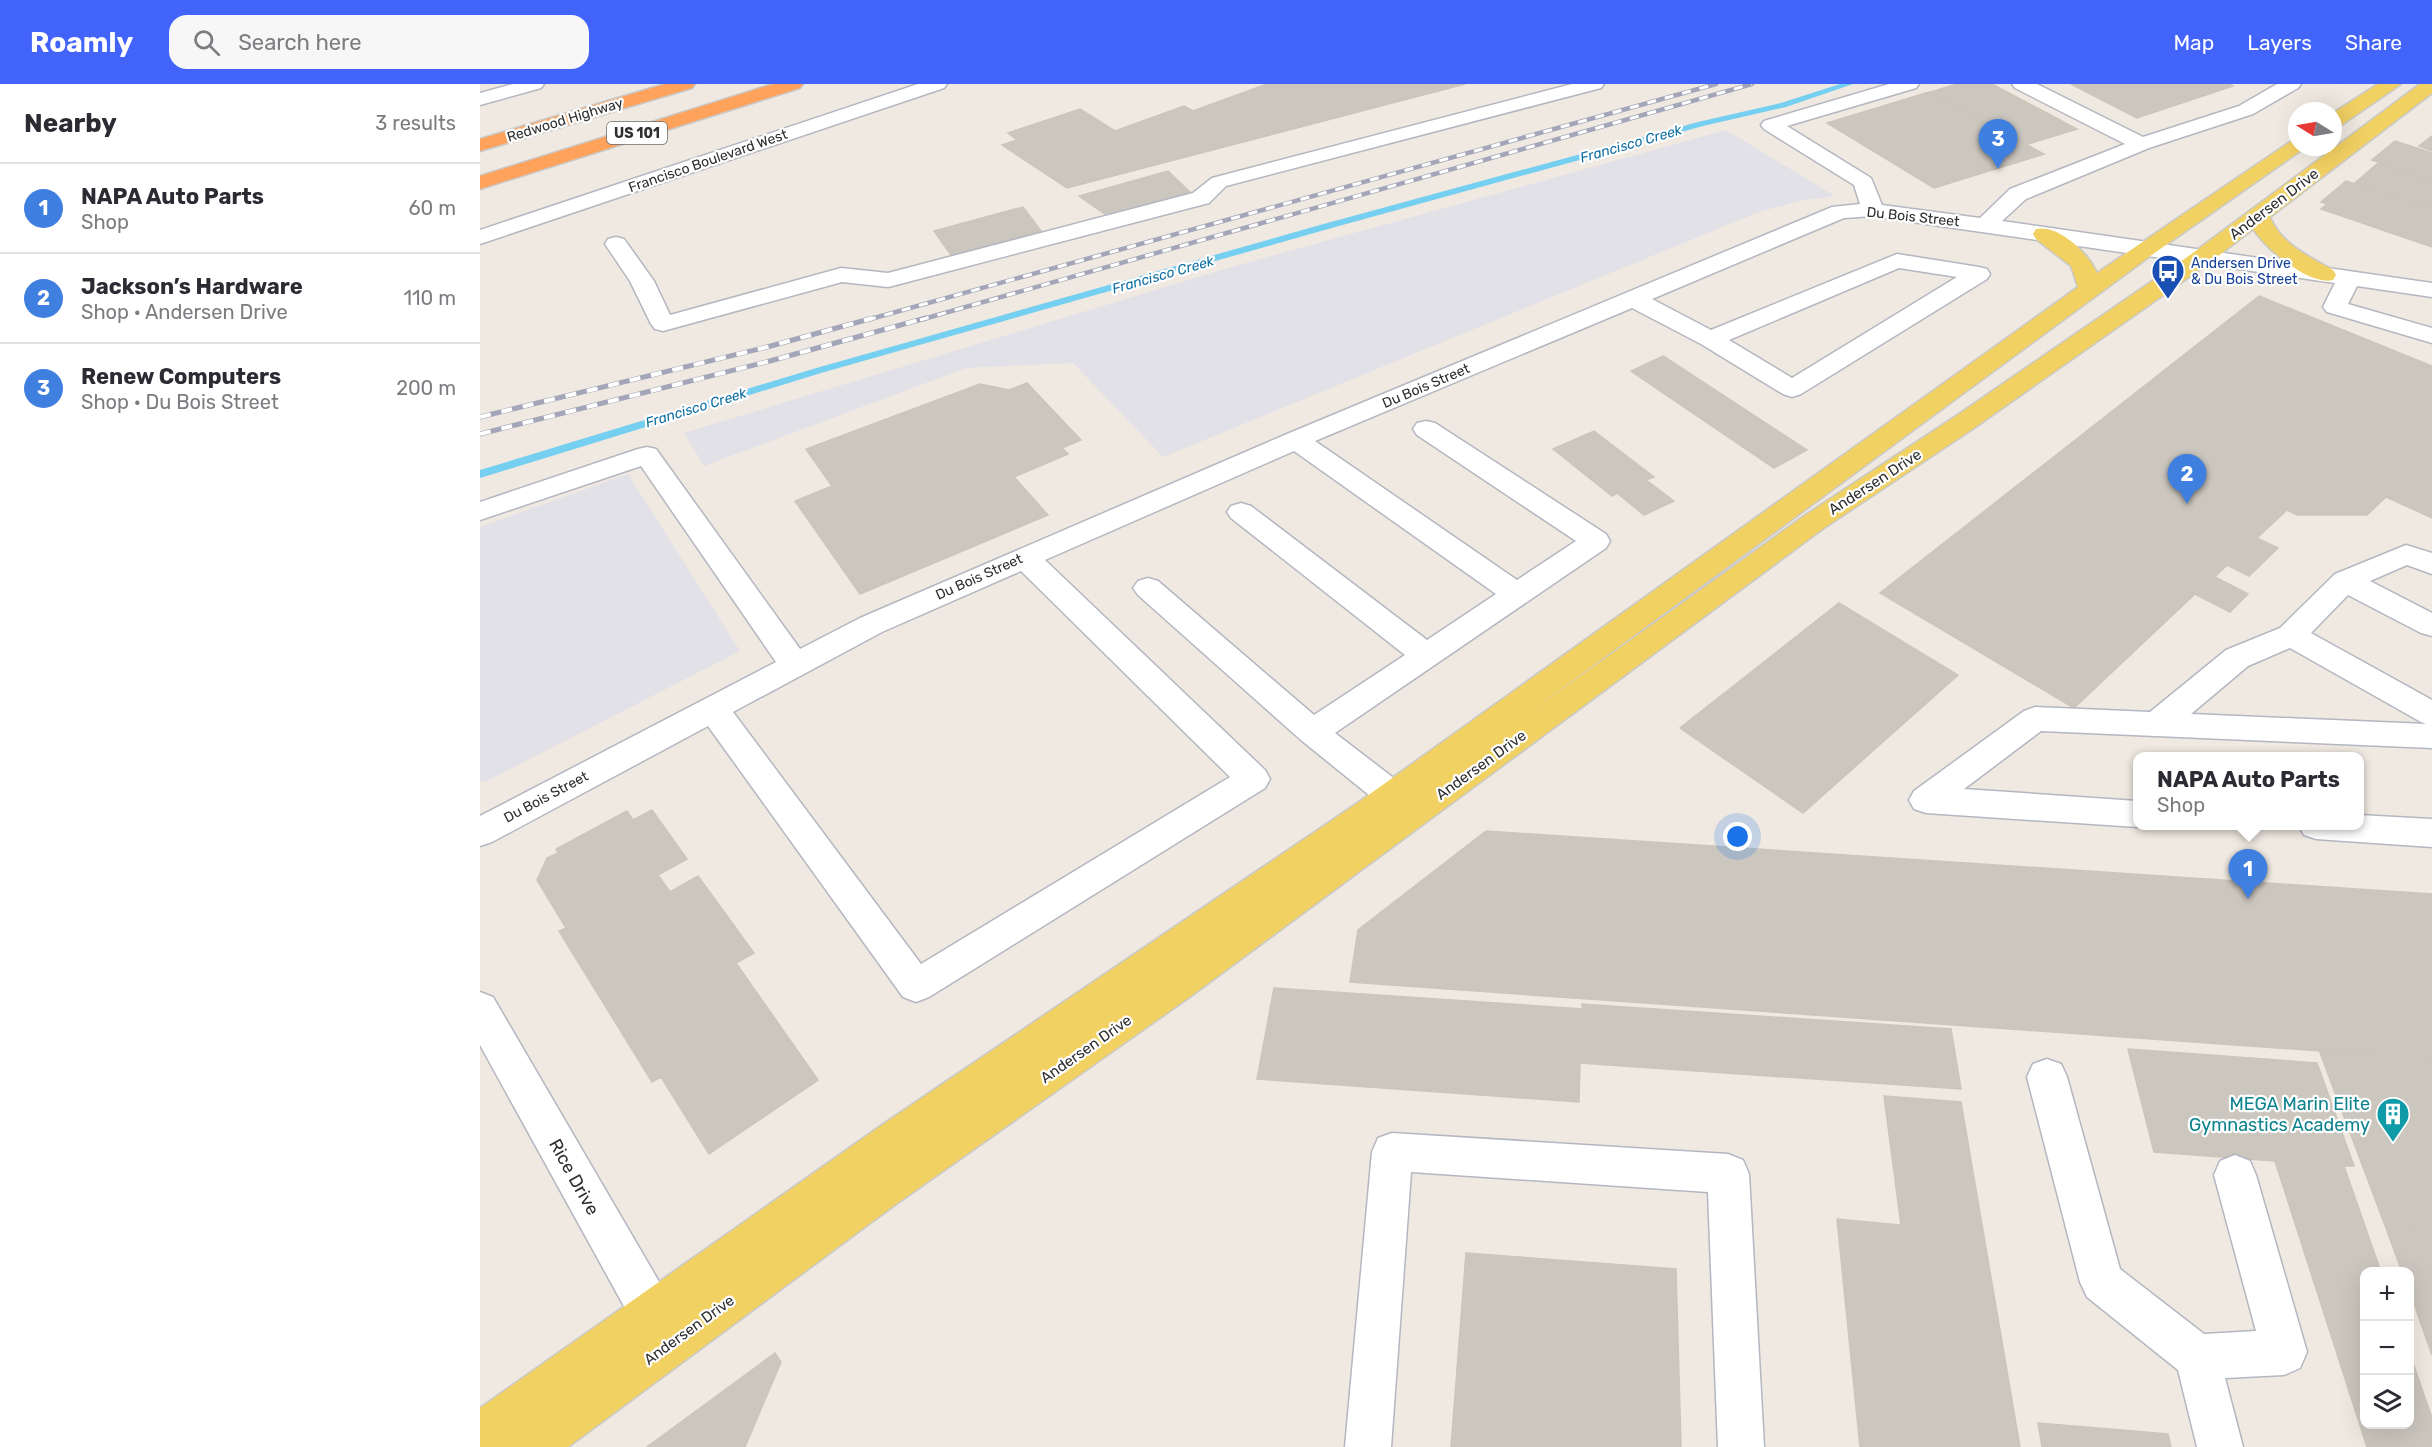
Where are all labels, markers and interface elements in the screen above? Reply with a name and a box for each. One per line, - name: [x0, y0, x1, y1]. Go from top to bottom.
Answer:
- search box: [169, 15, 589, 69]
- text: Roamly: [30, 26, 133, 59]
- icon: search: [190, 26, 223, 59]
- text: Search here: [238, 29, 362, 56]
- text: Map: [2173, 30, 2214, 55]
- text: Layers: [2247, 30, 2312, 55]
- text: Share: [2345, 30, 2402, 55]
- street label: Redwood Highway: [505, 94, 625, 146]
- north arrow: [2288, 102, 2342, 156]
- text: Nearby: [24, 108, 117, 139]
- text: 3 results: [375, 111, 456, 135]
- pin: 3: [1978, 120, 2018, 169]
- water label: Francisco Creek: [1578, 121, 1685, 167]
- road number: US 101: [607, 122, 667, 144]
- street label: Francisco Boulevard West: [626, 126, 790, 196]
- street label: Andersen Drive: [2226, 165, 2322, 243]
- text: NAPA Auto Parts: [81, 183, 264, 210]
- text: 1: [39, 196, 48, 220]
- text: 60 m: [409, 196, 456, 220]
- street label: Du Bois Street: [1866, 204, 1961, 230]
- text: Shop: [81, 210, 129, 234]
- water label: Francisco Creek: [1110, 252, 1217, 298]
- bus stop icon: Andersen Drive & Du Bois Street: [2150, 253, 2186, 300]
- place label: Andersen Drive & Du Bois Street: [2191, 255, 2298, 288]
- text: Jackson’s Hardware: [81, 273, 303, 300]
- text: 2: [37, 286, 50, 310]
- text: 110 m: [404, 286, 456, 310]
- text: Shop · Andersen Drive: [81, 300, 288, 324]
- street label: Du Bois Street: [1380, 360, 1473, 412]
- text: Renew Computers: [81, 363, 281, 390]
- text: 3: [37, 376, 50, 400]
- text: 200 m: [396, 376, 456, 400]
- water label: Francisco Creek: [643, 384, 749, 431]
- text: Shop · Du Bois Street: [81, 390, 279, 414]
- street label: Andersen Drive: [1825, 445, 1925, 519]
- pin: 2: [2168, 454, 2206, 504]
- street label: Du Bois Street: [933, 550, 1026, 604]
- street label: Andersen Drive: [1432, 726, 1530, 804]
- popup: [2133, 752, 2364, 830]
- text: NAPA Auto Parts: [2157, 766, 2340, 793]
- street label: Du Bois Street: [501, 767, 592, 826]
- text: Shop: [2157, 793, 2205, 817]
- your location: [1723, 822, 1752, 851]
- pin: 1: [2228, 850, 2268, 899]
- street label: Andersen Drive: [1037, 1011, 1135, 1087]
- place label: MEGA Marin Elite Gymnastics Academy: [2189, 1093, 2370, 1136]
- building icon: MEGA Marin Elite Gymnastics Academy: [2375, 1096, 2411, 1143]
- street label: Rice Drive: [544, 1135, 604, 1219]
- map controls: [2360, 1267, 2414, 1429]
- button: +: [2360, 1267, 2414, 1321]
- street label: Andersen Drive: [640, 1291, 738, 1369]
- button: −: [2360, 1321, 2414, 1375]
- button: layers: [2360, 1375, 2414, 1429]

